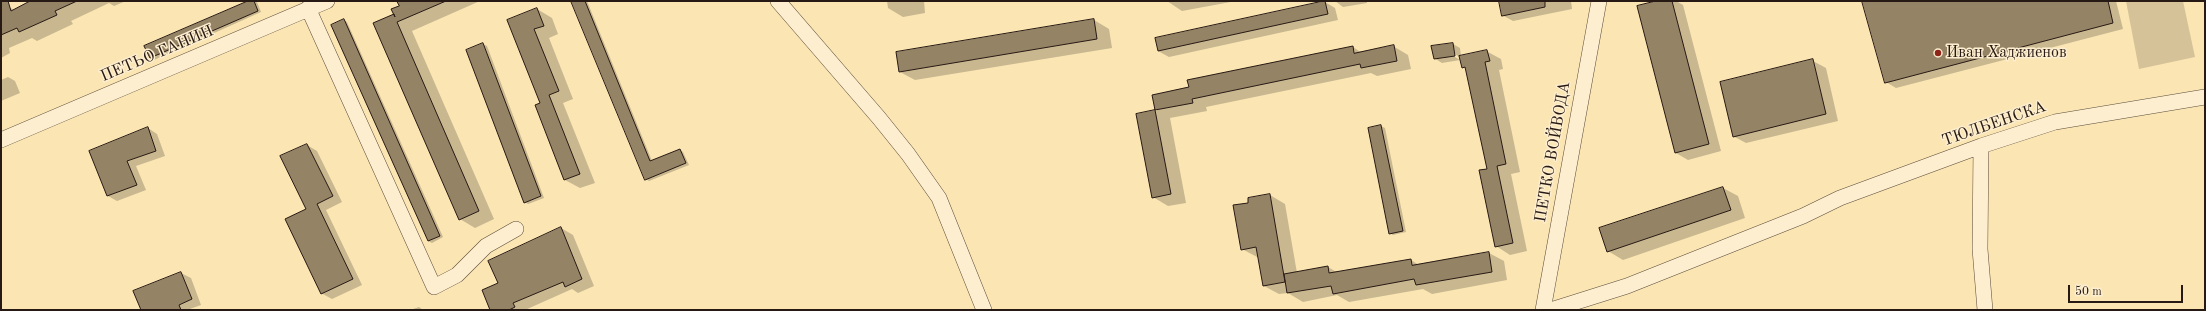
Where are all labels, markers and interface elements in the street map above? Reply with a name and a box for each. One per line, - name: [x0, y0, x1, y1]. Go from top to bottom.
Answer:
- street label: ПЕТЬО ГАНИН: [98, 22, 216, 86]
- place label: Иван Хаджиенов: [1946, 43, 2067, 63]
- marker: Иван Хаджиенов: [1933, 48, 1943, 58]
- street label: ПЕТКО ВОЙВОДА: [1531, 80, 1575, 224]
- street label: ТЮЛБЕНСКА: [1940, 97, 2048, 151]
- scale bar: [2070, 277, 2185, 303]
- text: 50 m: [2075, 286, 2102, 298]

